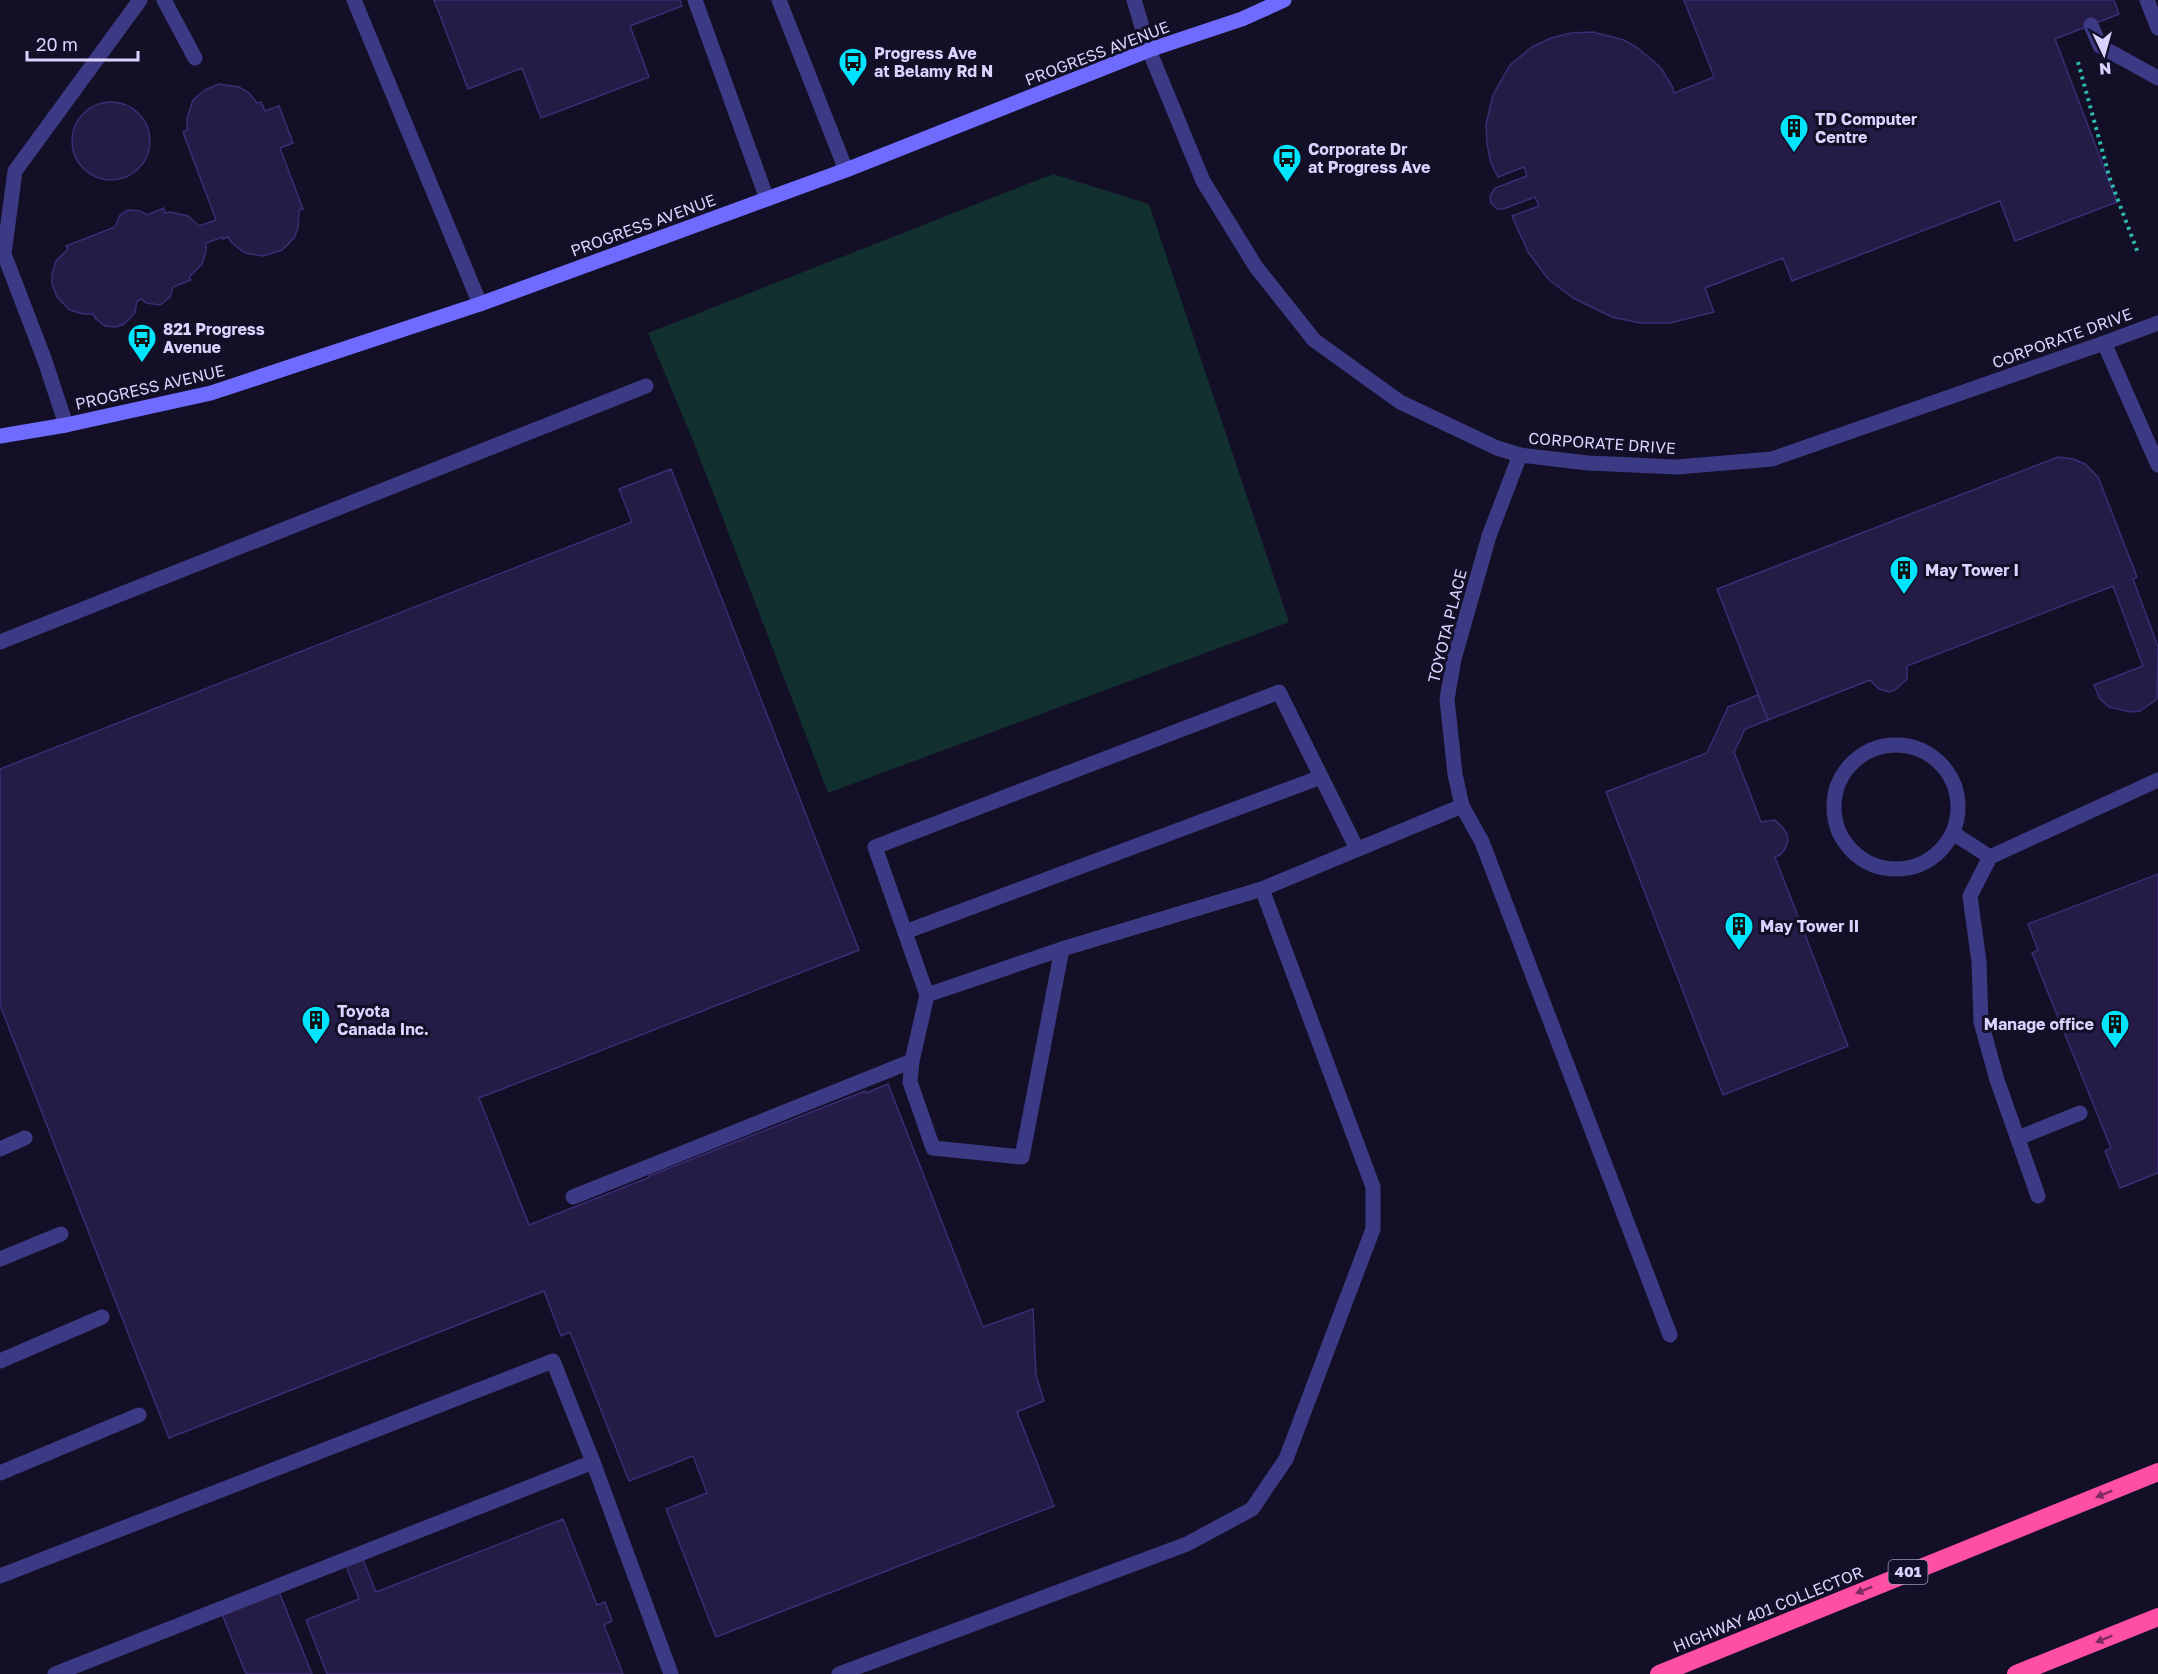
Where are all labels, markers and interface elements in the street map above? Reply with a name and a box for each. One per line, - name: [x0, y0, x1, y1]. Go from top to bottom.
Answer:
- street label: PROGRESS AVENUE: [1022, 16, 1172, 90]
- scale bar: [27, 24, 138, 62]
- north arrow: [2074, 24, 2134, 84]
- text: 20 m: [36, 33, 78, 55]
- place label: Progress Ave at Belamy Rd N: [874, 43, 993, 81]
- bus stop icon: Progress Ave at Belamy Rd N: [837, 46, 869, 88]
- text: N: [2098, 58, 2112, 79]
- place label: TD Computer Centre: [1815, 109, 1917, 147]
- building icon: TD Computer Centre: [1778, 112, 1810, 154]
- place label: Corporate Dr at Progress Ave: [1308, 139, 1430, 177]
- bus stop icon: Corporate Dr at Progress Ave: [1271, 142, 1303, 184]
- street label: PROGRESS AVENUE: [568, 189, 718, 261]
- street label: CORPORATE DRIVE: [1989, 303, 2135, 373]
- place label: 821 Progress Avenue: [163, 319, 265, 357]
- bus stop icon: 821 Progress Avenue: [126, 322, 158, 364]
- street label: PROGRESS AVENUE: [73, 360, 227, 414]
- street label: CORPORATE DRIVE: [1528, 428, 1676, 458]
- building icon: May Tower I: [1888, 554, 1920, 596]
- place label: May Tower I: [1925, 560, 2019, 580]
- street label: TOYOTA PLACE: [1423, 567, 1471, 685]
- building icon: May Tower II: [1723, 910, 1755, 952]
- place label: May Tower II: [1760, 916, 1859, 936]
- place label: Toyota Canada Inc.: [337, 1001, 429, 1039]
- building icon: Toyota Canada Inc.: [300, 1004, 332, 1046]
- building icon: Manage office: [2099, 1008, 2131, 1050]
- place label: Manage office: [1984, 1014, 2094, 1034]
- one-way arrow: [2094, 1489, 2112, 1499]
- road number: 401: [1888, 1560, 1928, 1584]
- street label: HIGHWAY 401 COLLECTOR: [1670, 1562, 1866, 1656]
- one-way arrow: [1855, 1585, 1873, 1595]
- one-way arrow: [2094, 1634, 2112, 1644]

